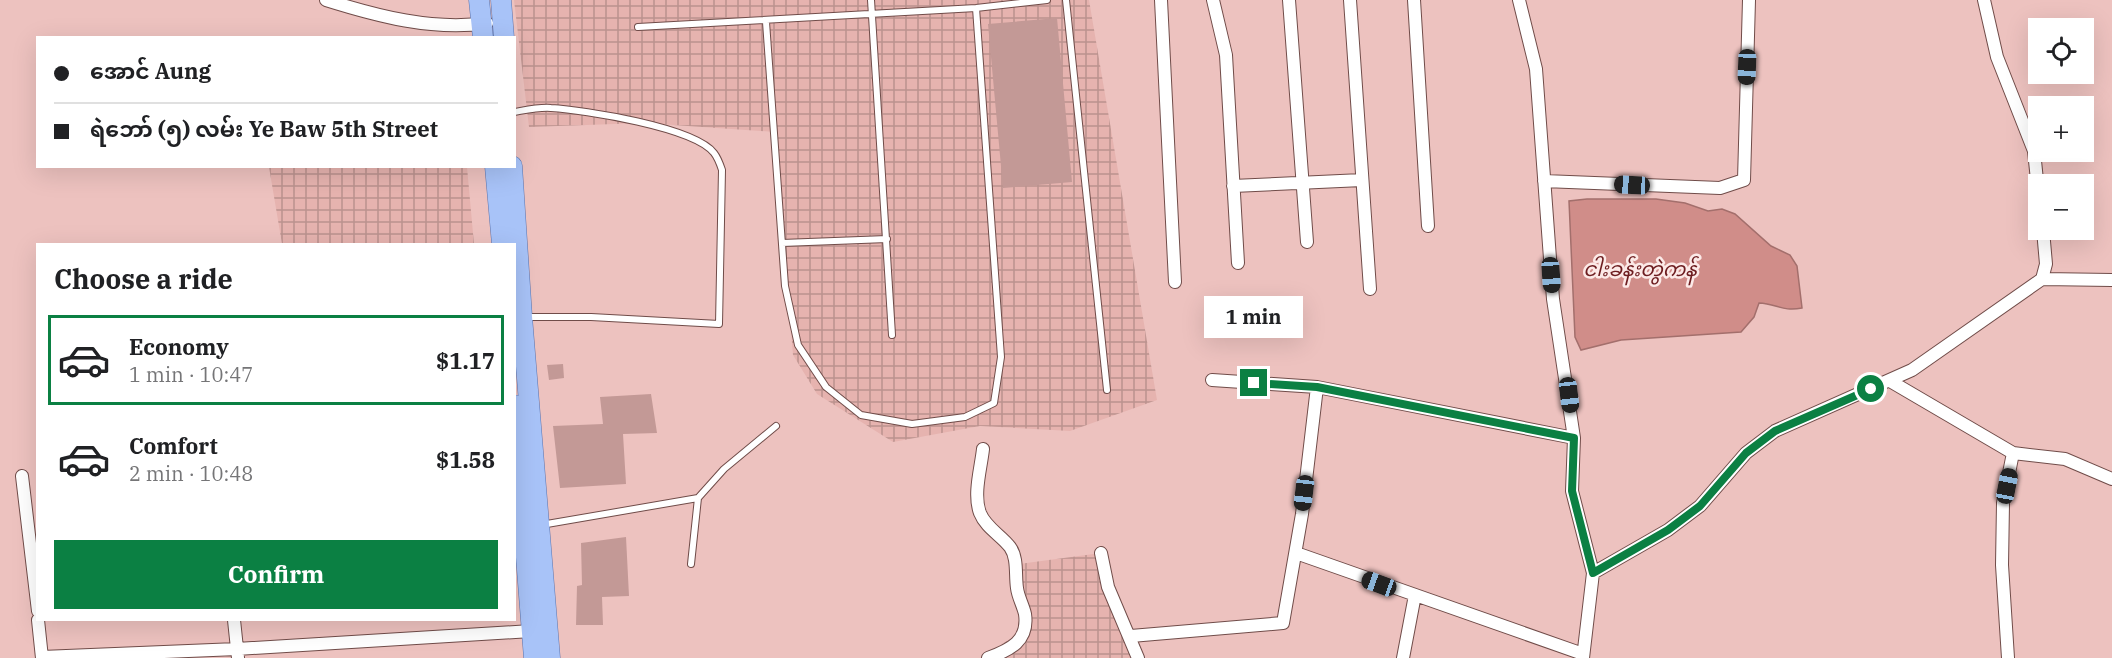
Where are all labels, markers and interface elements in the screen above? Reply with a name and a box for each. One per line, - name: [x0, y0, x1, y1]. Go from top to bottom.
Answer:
- map controls: [2028, 18, 2094, 240]
- button: locate: [2028, 18, 2094, 84]
- car: [1737, 49, 1757, 85]
- text: အောင် Aung: [90, 56, 211, 85]
- button: +: [2028, 96, 2094, 162]
- text: ရဲဘော် (၅) လမ်း Ye Baw 5th Street: [90, 114, 438, 143]
- button: −: [2028, 174, 2094, 240]
- car: [1614, 175, 1650, 195]
- water label: ငါးခန်းတွဲကန်: [1583, 255, 1700, 286]
- car: [1541, 256, 1561, 294]
- text: Choose a ride: [54, 261, 233, 296]
- callout: 1 min: [1204, 296, 1304, 338]
- text: 1 min: [1226, 303, 1282, 330]
- text: Economy: [129, 332, 229, 361]
- icon: car: [57, 333, 111, 387]
- text: $1.17: [436, 346, 495, 375]
- text: 1 min · 10:47: [129, 361, 253, 388]
- route end: [1240, 369, 1267, 396]
- route start: [1857, 375, 1884, 402]
- car: [1558, 376, 1580, 414]
- text: Comfort: [129, 431, 218, 460]
- icon: car: [57, 432, 111, 486]
- text: $1.58: [436, 445, 495, 474]
- text: 2 min · 10:48: [129, 460, 253, 487]
- car: [1995, 467, 2019, 505]
- car: [1293, 474, 1315, 512]
- button: Confirm: [54, 540, 498, 609]
- car: [1359, 569, 1399, 599]

